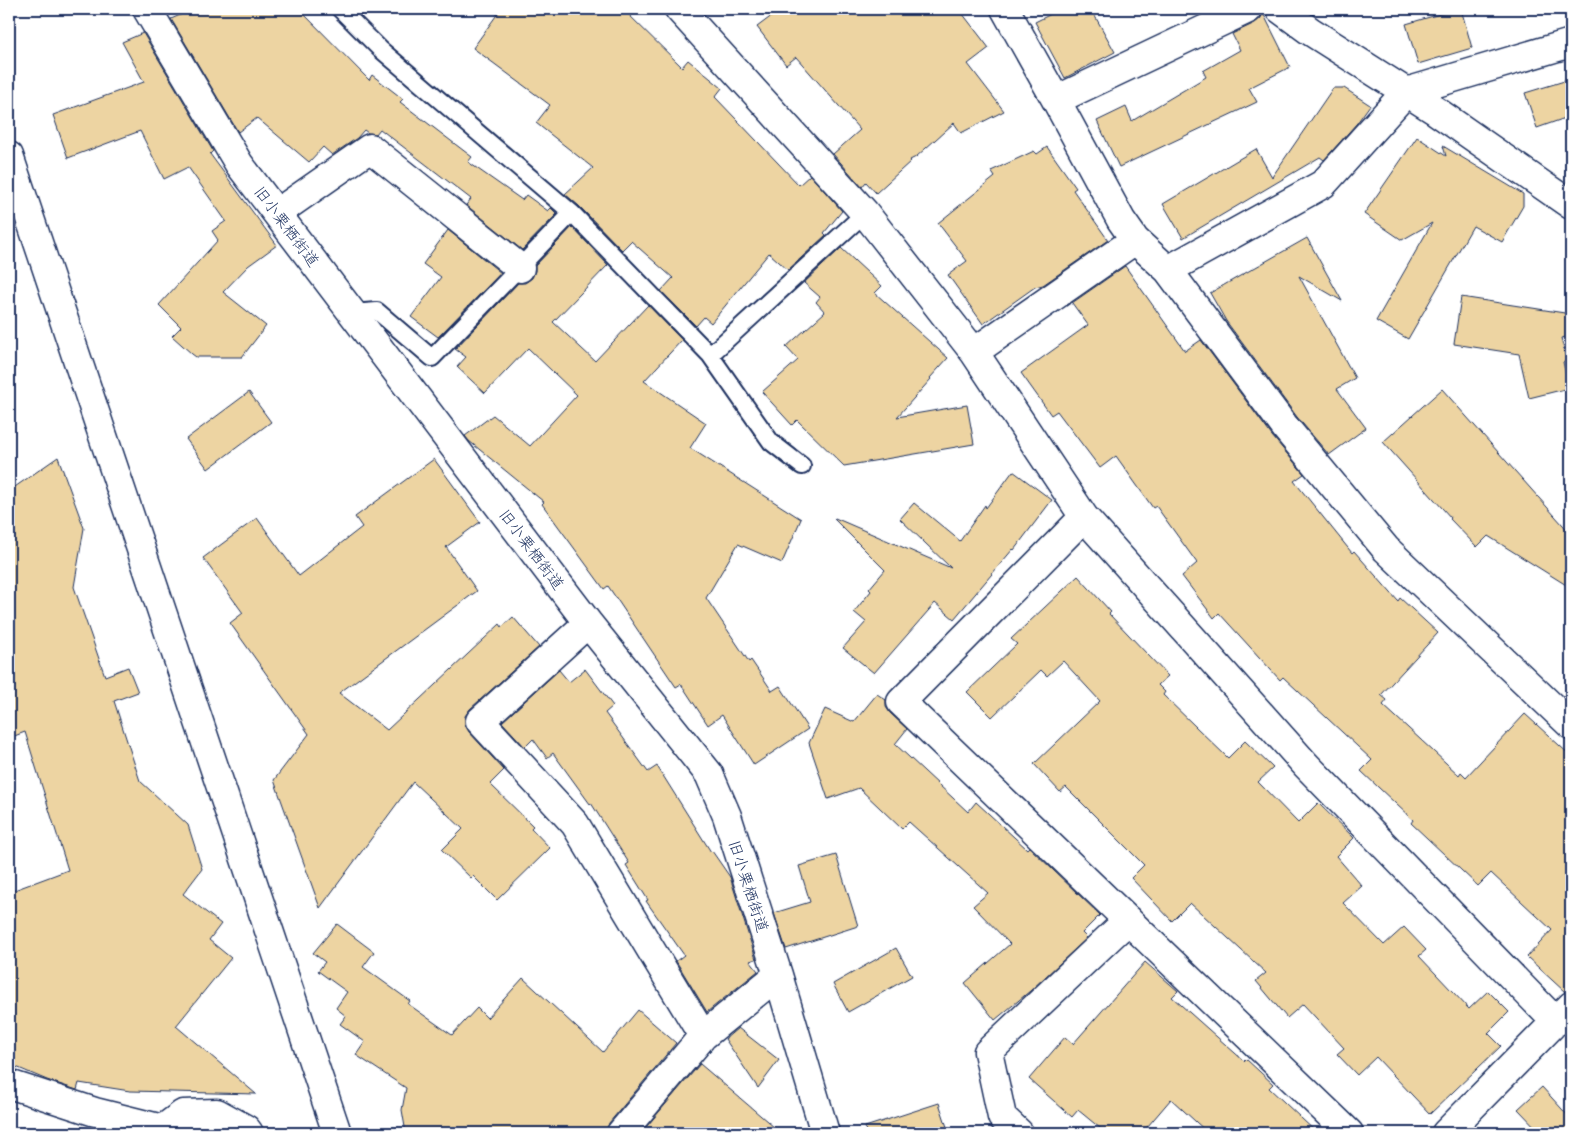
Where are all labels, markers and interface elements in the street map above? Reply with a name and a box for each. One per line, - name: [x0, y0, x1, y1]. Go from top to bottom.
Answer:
- street label: 旧小栗栖街道: [250, 182, 323, 270]
- street label: 旧小栗栖街道: [495, 505, 568, 593]
- street label: 旧小栗栖街道: [725, 838, 772, 935]

